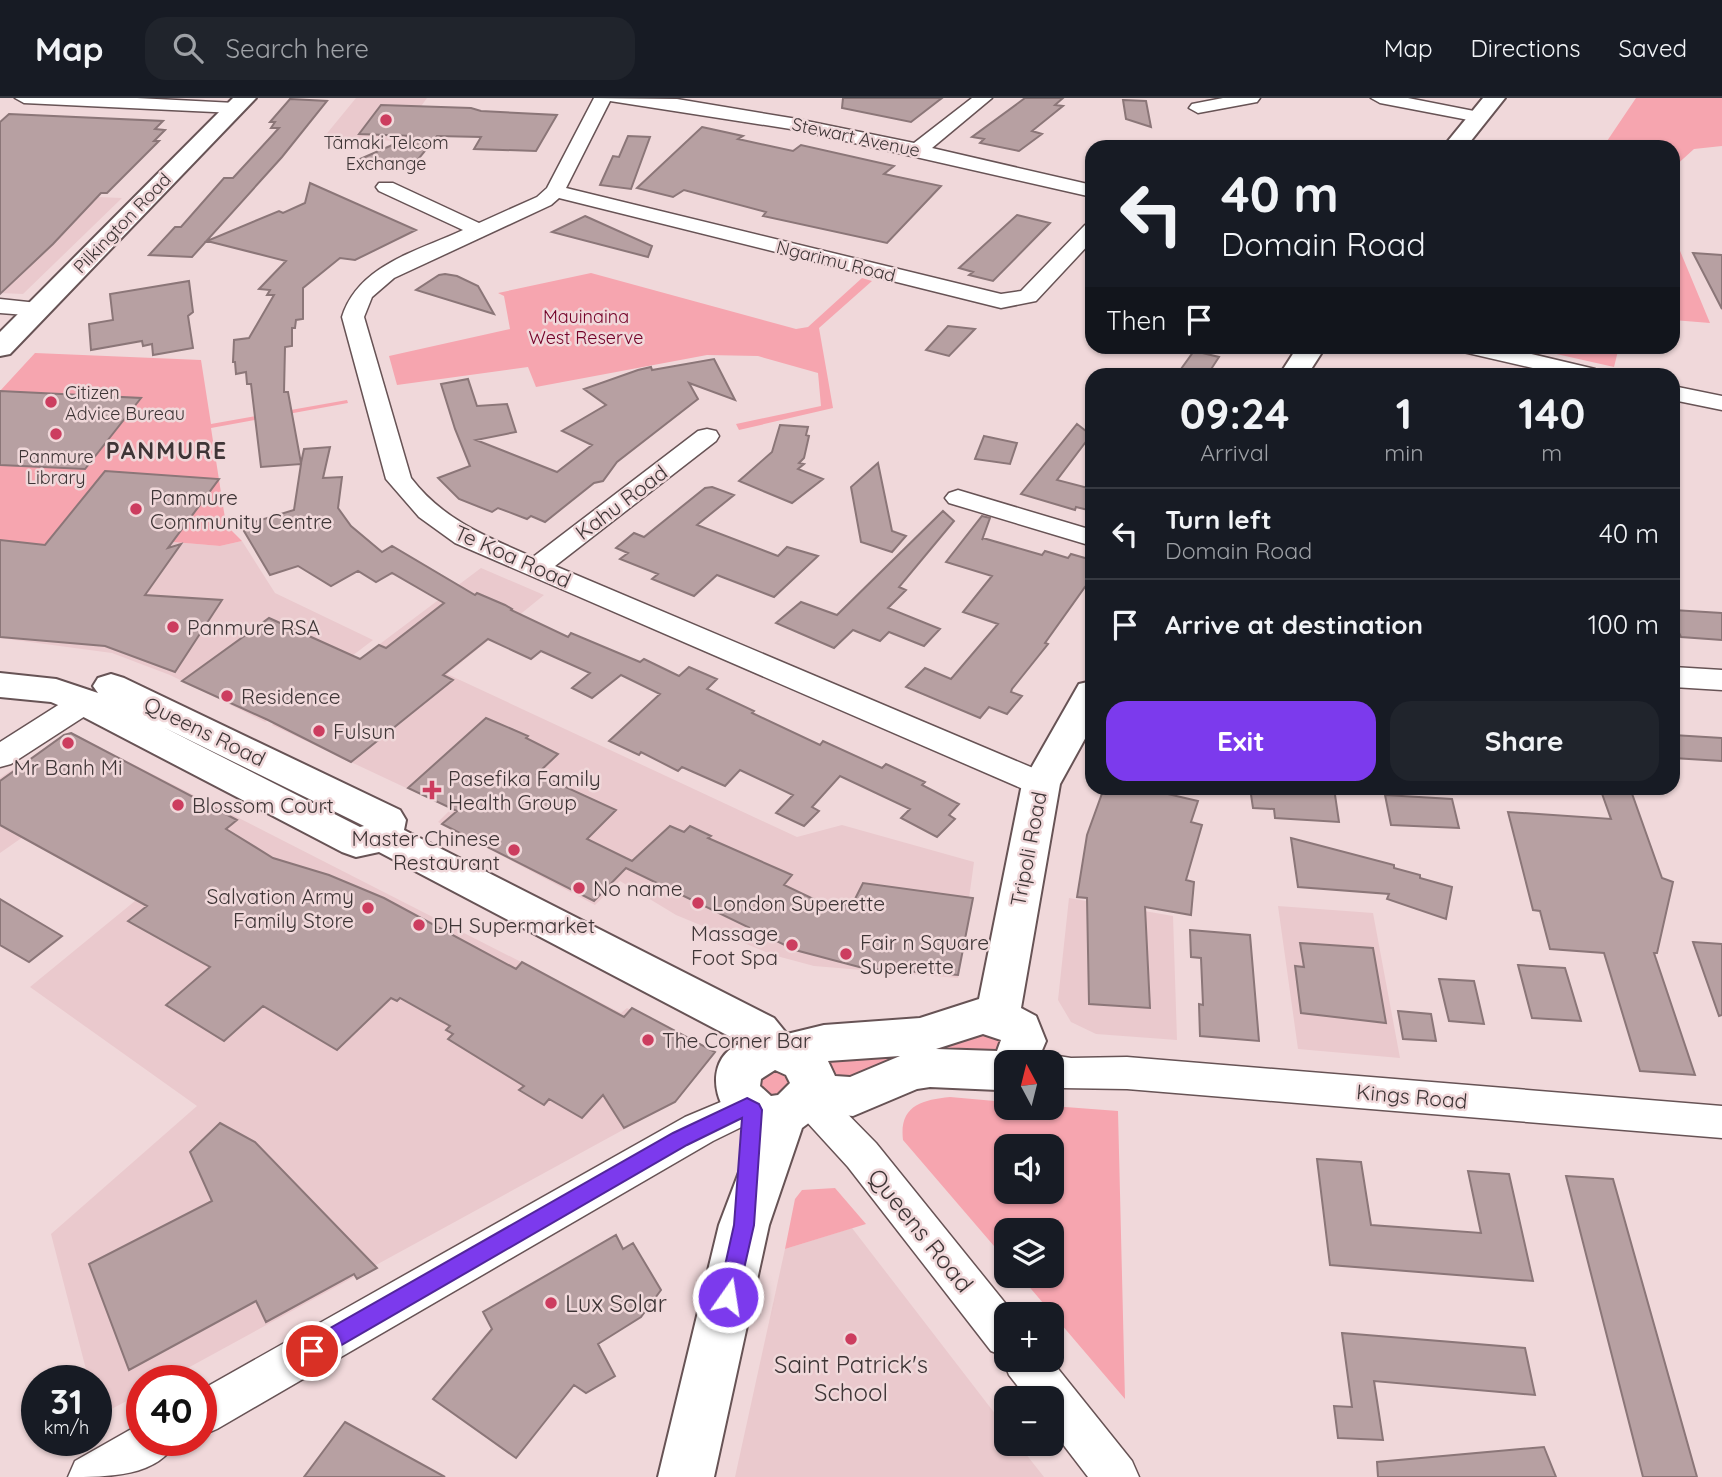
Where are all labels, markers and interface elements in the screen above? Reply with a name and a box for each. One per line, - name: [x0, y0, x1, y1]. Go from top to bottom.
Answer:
- search box: [145, 17, 635, 80]
- text: Map: [35, 28, 103, 69]
- icon: search: [169, 29, 207, 67]
- text: Search here: [225, 32, 369, 65]
- text: Map: [1384, 33, 1433, 63]
- text: Directions: [1471, 33, 1581, 63]
- text: Saved: [1619, 33, 1687, 63]
- marker: Tāmaki Telcom Exchange: [378, 112, 394, 128]
- street label: Stewart Avenue: [790, 112, 922, 162]
- place label: Tāmaki Telcom Exchange: [323, 131, 449, 175]
- text: 40 m: [1221, 163, 1339, 224]
- street label: Pilkington Road: [68, 168, 176, 278]
- icon: left: [1106, 168, 1197, 259]
- text: Domain Road: [1221, 224, 1426, 264]
- street label: Ngarimu Road: [774, 235, 898, 287]
- icon: arrive: [1180, 301, 1218, 339]
- text: Then: [1106, 304, 1166, 337]
- park label: Mauinaina West Reserve: [529, 305, 643, 349]
- place label: Citizen Advice Bureau: [65, 381, 185, 425]
- text: 09:24: [1180, 387, 1290, 440]
- text: 1: [1396, 387, 1412, 440]
- text: 140: [1518, 387, 1585, 440]
- marker: Citizen Advice Bureau: [43, 394, 59, 410]
- marker: Panmure Library: [48, 426, 64, 442]
- district label: PANMURE: [106, 436, 228, 465]
- text: Arrival: [1200, 438, 1269, 467]
- text: min: [1384, 438, 1424, 467]
- text: m: [1541, 438, 1562, 467]
- place label: Panmure Library: [18, 445, 94, 489]
- street label: Kahu Road: [570, 459, 672, 545]
- place label: Panmure Community Centre: [150, 484, 332, 534]
- marker: Panmure Community Centre: [128, 501, 144, 517]
- text: Turn left: [1165, 503, 1272, 536]
- icon: left: [1106, 515, 1144, 553]
- text: 40 m: [1599, 517, 1659, 550]
- street label: Te Koa Road: [451, 519, 575, 593]
- text: Domain Road: [1165, 536, 1312, 565]
- icon: arrive: [1106, 606, 1144, 644]
- text: Arrive at destination: [1165, 608, 1423, 641]
- text: 100 m: [1588, 608, 1659, 641]
- place label: Panmure RSA: [187, 614, 320, 640]
- marker: Panmure RSA: [165, 619, 181, 635]
- place label: Residence: [241, 683, 341, 709]
- marker: Residence: [219, 688, 235, 704]
- street label: Queens Road: [140, 690, 270, 772]
- button: Exit: [1106, 701, 1376, 781]
- button: Share: [1390, 701, 1659, 781]
- place label: Fulsun: [333, 718, 395, 744]
- marker: Fulsun: [311, 723, 327, 739]
- marker: Mr Banh Mi: [60, 735, 76, 751]
- place label: Mr Banh Mi: [13, 754, 123, 780]
- place label: Pasefika Family Health Group: [448, 765, 601, 815]
- marker: Pasefika Family Health Group: [422, 780, 442, 800]
- street label: Tripoli Road: [1004, 789, 1052, 909]
- place label: Blossom Court: [192, 792, 334, 818]
- marker: Blossom Court: [170, 797, 186, 813]
- place label: Master Chinese Restaurant: [352, 825, 500, 875]
- marker: Master Chinese Restaurant: [506, 842, 522, 858]
- place label: No name: [593, 875, 683, 901]
- marker: No name: [571, 880, 587, 896]
- place label: Salvation Army Family Store: [207, 883, 354, 933]
- place label: London Superette: [712, 890, 885, 916]
- marker: London Superette: [690, 895, 706, 911]
- marker: Salvation Army Family Store: [360, 900, 376, 916]
- place label: DH Supermarket: [433, 912, 595, 938]
- marker: DH Supermarket: [411, 917, 427, 933]
- place label: Massage Foot Spa: [691, 920, 778, 970]
- place label: Fair n Square Superette: [860, 929, 989, 979]
- marker: Massage Foot Spa: [784, 937, 800, 953]
- marker: Fair n Square Superette: [838, 946, 854, 962]
- place label: The Corner Bar: [662, 1027, 811, 1053]
- marker: The Corner Bar: [640, 1032, 656, 1048]
- north arrow: [994, 1050, 1064, 1120]
- map controls: [994, 1050, 1064, 1456]
- street label: Kings Road: [1355, 1078, 1469, 1114]
- button: sound: [994, 1134, 1064, 1204]
- street label: Queens Road: [862, 1162, 980, 1298]
- button: layers: [994, 1218, 1064, 1288]
- position arrow: [691, 1260, 765, 1334]
- place label: Lux Solar: [565, 1288, 667, 1318]
- marker: Lux Solar: [543, 1295, 559, 1311]
- button: +: [994, 1302, 1064, 1372]
- pin: [282, 1321, 342, 1381]
- marker: Saint Patrick's School: [843, 1331, 859, 1347]
- icon: arrive: [293, 1332, 331, 1370]
- place label: Saint Patrick's School: [774, 1349, 928, 1407]
- speed limit sign: 40: [126, 1365, 217, 1456]
- text: 31: [50, 1379, 83, 1423]
- button: −: [994, 1386, 1064, 1456]
- text: km/h: [44, 1416, 89, 1439]

